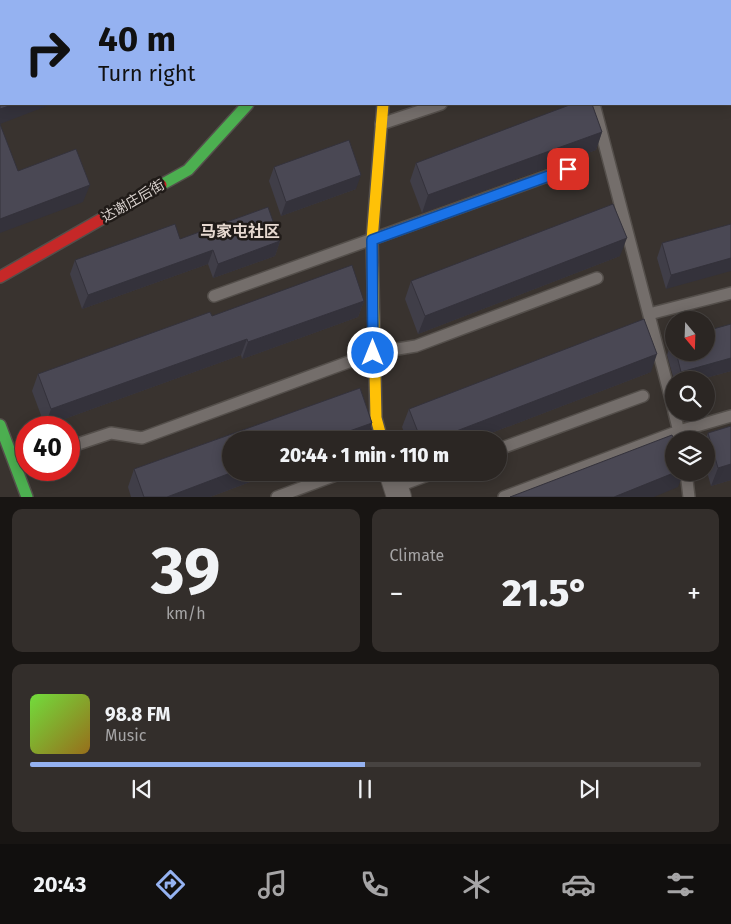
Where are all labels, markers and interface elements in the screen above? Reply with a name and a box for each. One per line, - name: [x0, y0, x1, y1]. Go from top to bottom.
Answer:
- text: 40 m: [98, 18, 176, 60]
- icon: right: [15, 20, 80, 85]
- text: Turn right: [98, 60, 195, 87]
- pin: [547, 148, 589, 190]
- icon: arrive: [554, 155, 582, 183]
- street label: 达谢庄后街: [98, 176, 168, 226]
- district label: 马家屯社区: [200, 222, 280, 241]
- north arrow: [665, 311, 715, 361]
- map controls: [665, 311, 715, 481]
- position arrow: [346, 326, 398, 378]
- button: search: [665, 371, 715, 421]
- speed limit sign: 40: [15, 416, 80, 481]
- button: layers: [665, 431, 715, 481]
- text: 20:44 · 1 min · 110 m: [280, 444, 449, 467]
- text: 39: [151, 532, 221, 610]
- text: Climate: [390, 546, 444, 565]
- text: 21.5°: [502, 570, 589, 616]
- text: −: [390, 577, 404, 610]
- text: +: [687, 577, 701, 610]
- text: km/h: [166, 604, 206, 623]
- text: 98.8 FM: [105, 703, 170, 726]
- text: Music: [105, 726, 146, 745]
- icon: previous: [128, 775, 156, 803]
- icon: pause: [351, 775, 379, 803]
- icon: next: [575, 775, 603, 803]
- icon: directions: [153, 867, 188, 902]
- icon: music: [255, 867, 290, 902]
- icon: phone: [357, 867, 392, 902]
- icon: climate: [459, 867, 494, 902]
- icon: car: [561, 867, 596, 902]
- icon: filters: [663, 867, 698, 902]
- text: 20:43: [33, 871, 86, 898]

